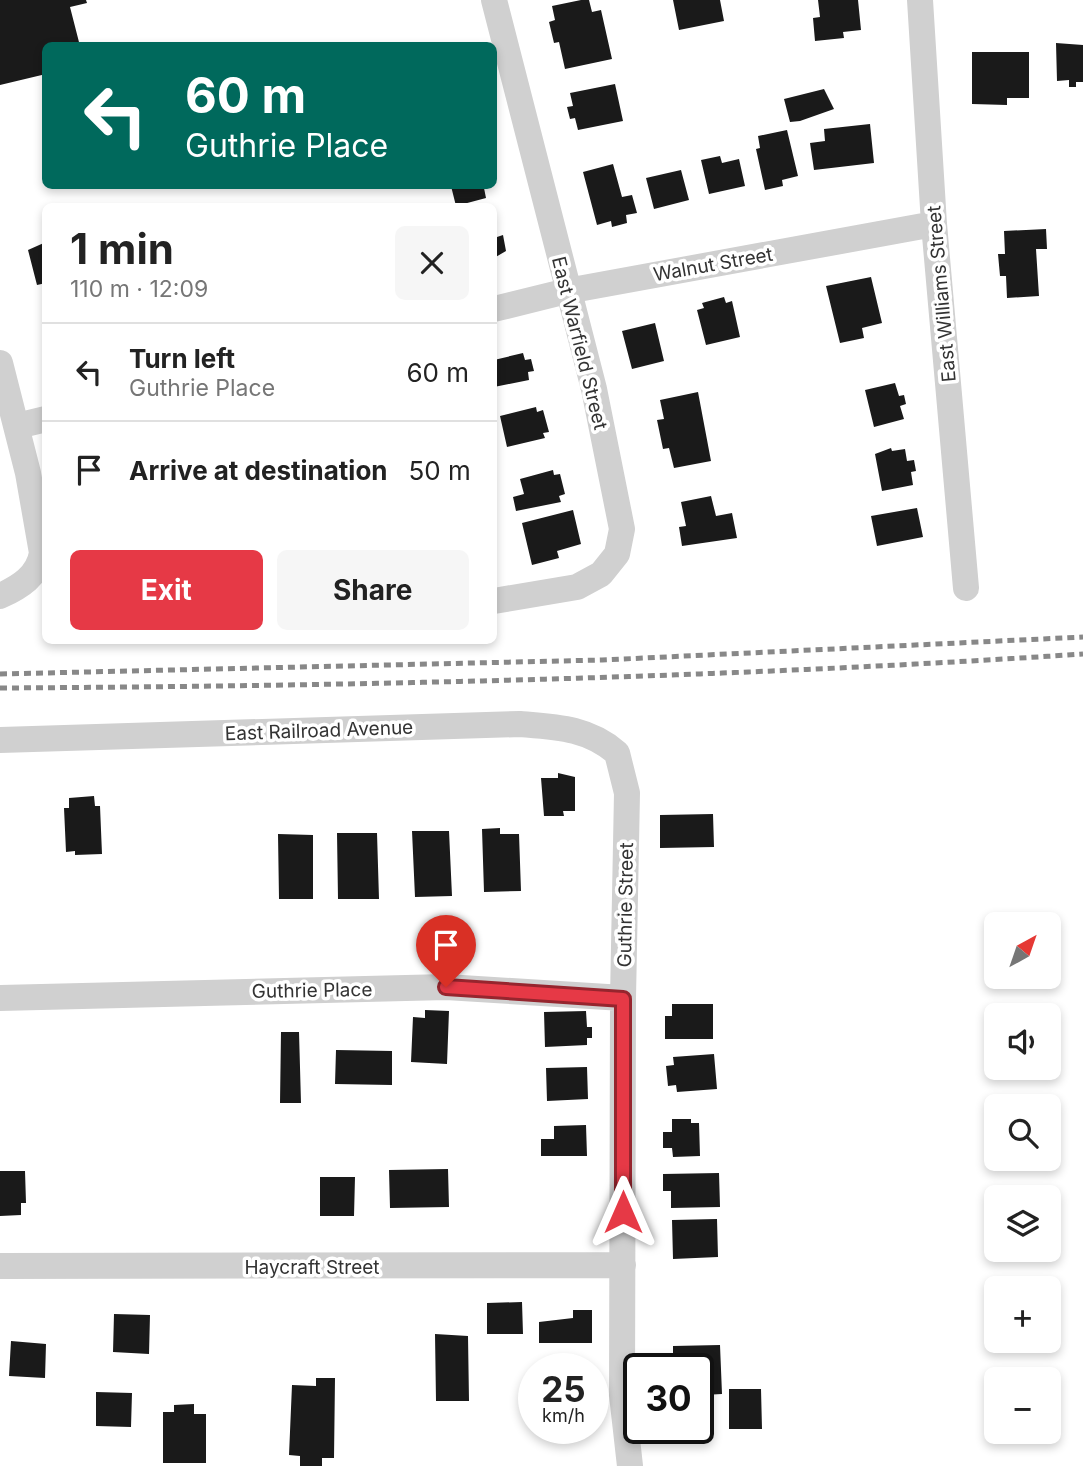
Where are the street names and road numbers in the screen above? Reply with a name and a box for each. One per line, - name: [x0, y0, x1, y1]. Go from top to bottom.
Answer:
- street label: East Williams Street: [922, 205, 961, 383]
- street label: Walnut Street: [652, 243, 775, 286]
- street label: East Warfield Street: [547, 254, 612, 432]
- street label: East Railroad Avenue: [224, 716, 414, 745]
- street label: Guthrie Street: [613, 842, 638, 968]
- street label: Guthrie Place: [251, 978, 373, 1003]
- street label: Haycraft Street: [244, 1256, 380, 1279]

